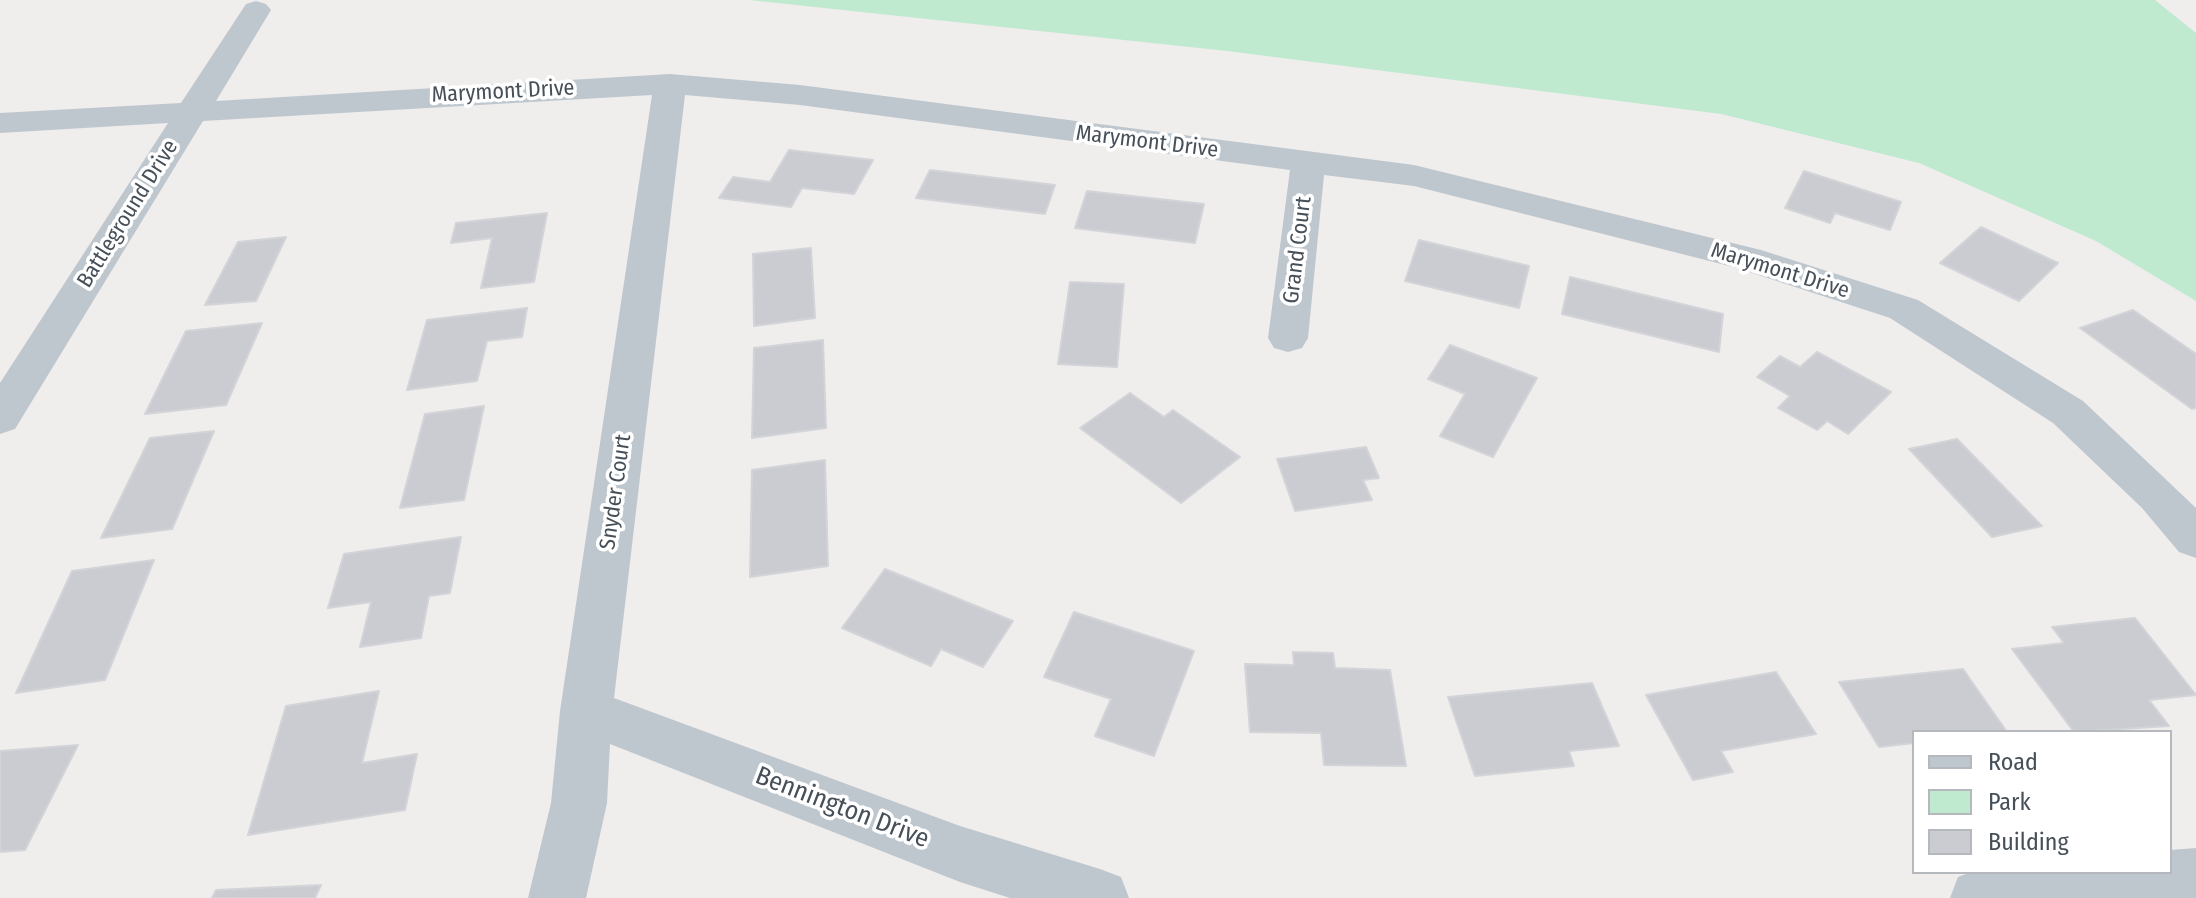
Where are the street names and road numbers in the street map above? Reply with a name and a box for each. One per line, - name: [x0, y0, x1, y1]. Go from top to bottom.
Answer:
- street label: Marymont Drive: [431, 75, 575, 109]
- street label: Marymont Drive: [1074, 120, 1220, 164]
- street label: Battleground Drive: [72, 135, 184, 293]
- street label: Grand Court: [1278, 195, 1318, 305]
- street label: Marymont Drive: [1708, 237, 1852, 305]
- street label: Snyder Court: [595, 433, 637, 551]
- street label: Bennington Drive: [751, 761, 933, 855]

